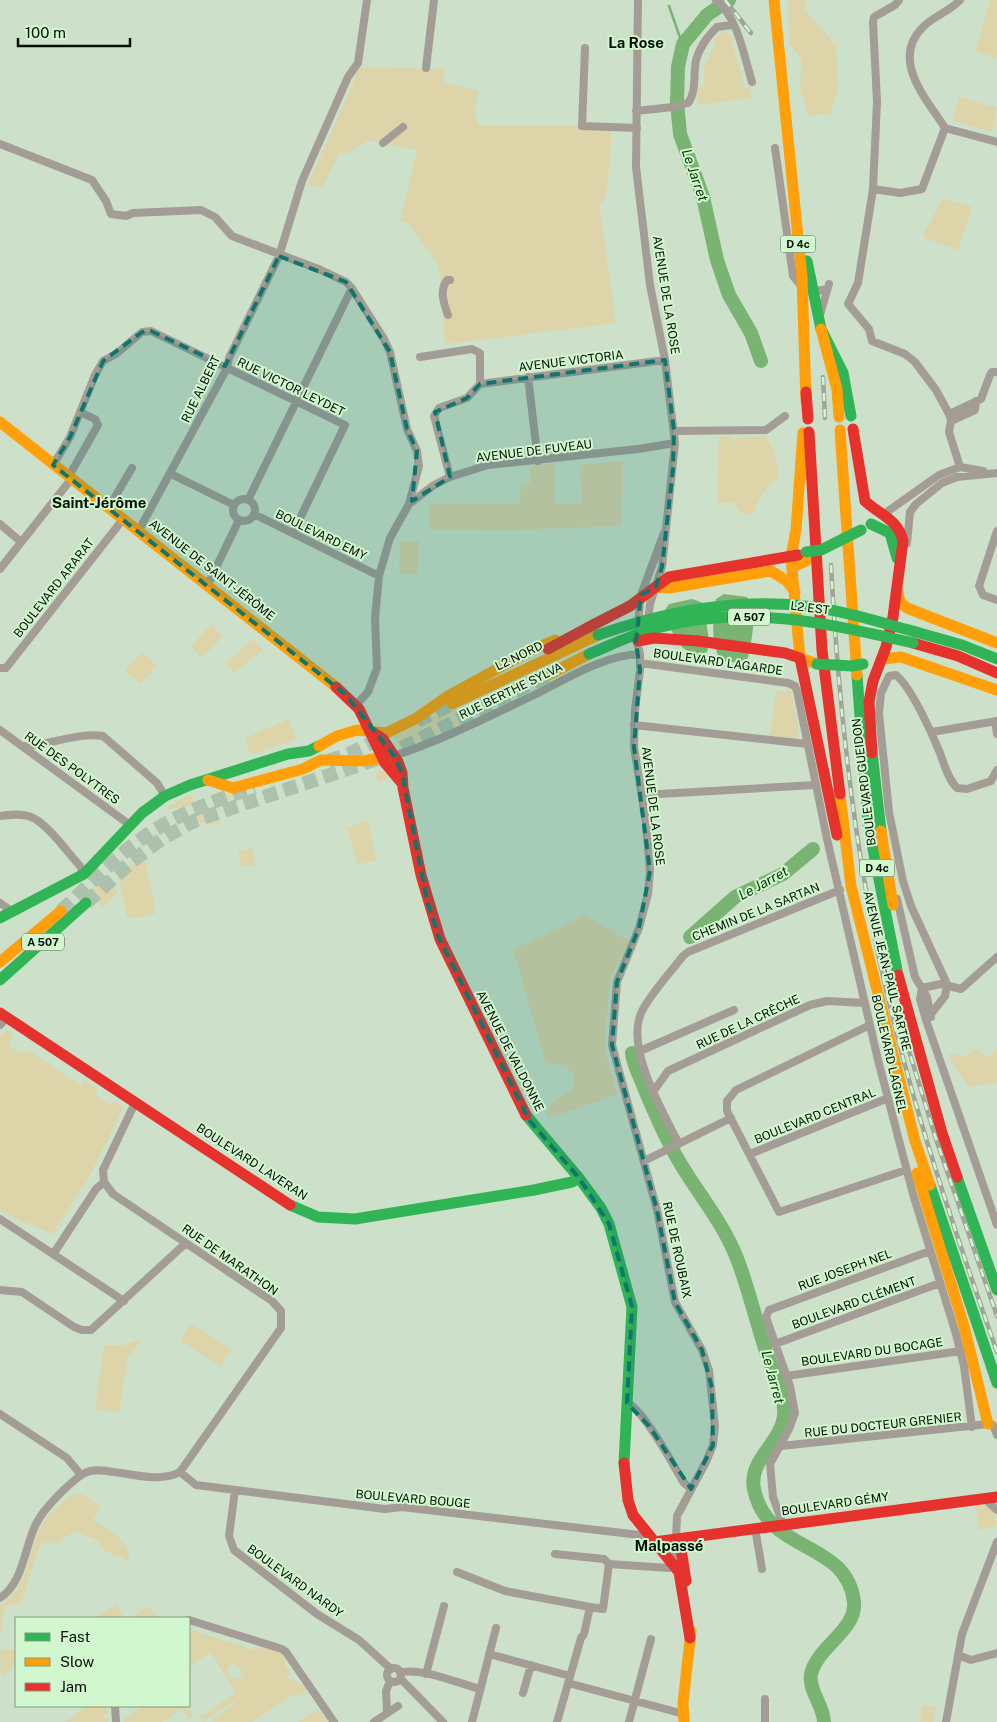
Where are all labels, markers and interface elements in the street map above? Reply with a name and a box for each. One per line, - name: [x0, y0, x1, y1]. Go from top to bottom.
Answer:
- scale bar: [18, 15, 130, 47]
- text: 100 m: [25, 24, 66, 41]
- district label: La Rose: [608, 34, 664, 51]
- water label: Le Jarret: [679, 147, 712, 204]
- street label: AVENUE DE LA ROSE: [650, 235, 682, 355]
- road number: D 4c: [780, 235, 816, 252]
- street label: AVENUE VICTORIA: [518, 348, 625, 374]
- street label: RUE ALBERT: [179, 353, 223, 425]
- street label: RUE VICTOR LEYDET: [235, 355, 347, 419]
- street label: AVENUE DE FUVEAU: [475, 437, 593, 465]
- district label: Saint-Jérôme: [52, 494, 146, 511]
- street label: BOULEVARD EMY: [273, 507, 369, 563]
- street label: AVENUE DE SAINT-JÉRÔME: [146, 517, 278, 623]
- street label: BOULEVARD ARARAT: [11, 536, 97, 640]
- street label: L2 EST: [790, 599, 830, 617]
- road number: A 507: [728, 608, 770, 626]
- street label: L2 NORD: [493, 638, 545, 674]
- street label: BOULEVARD LAGARDE: [652, 646, 784, 678]
- street label: RUE BERTHE SYLVA: [457, 660, 565, 722]
- street label: BOULEVARD GUEIDON: [849, 717, 879, 847]
- street label: RUE DES POLYTRES: [22, 729, 122, 807]
- street label: AVENUE DE LA ROSE: [639, 746, 667, 866]
- road number: D 4c: [860, 860, 894, 876]
- water label: Le Jarret: [735, 863, 791, 903]
- street label: CHEMIN DE LA SARTAN: [690, 880, 822, 944]
- street label: AVENUE JEAN-PAUL SARTRE: [860, 889, 914, 1053]
- road number: A 507: [22, 934, 64, 950]
- street label: AVENUE DE VALDONNE: [473, 988, 547, 1114]
- street label: RUE DE LA CRÊCHE: [694, 992, 802, 1052]
- street label: BOULEVARD LAGNEL: [869, 993, 910, 1115]
- street label: BOULEVARD CENTRAL: [752, 1085, 878, 1147]
- street label: BOULEVARD LAVERAN: [194, 1121, 310, 1203]
- street label: RUE DE ROUBAIX: [660, 1200, 694, 1300]
- street label: RUE DE MARATHON: [179, 1221, 281, 1299]
- street label: RUE JOSEPH NEL: [796, 1246, 894, 1293]
- street label: BOULEVARD CLÉMENT: [790, 1274, 918, 1332]
- street label: BOULEVARD DU BOCAGE: [800, 1335, 944, 1369]
- water label: Le Jarret: [758, 1349, 788, 1406]
- street label: RUE DU DOCTEUR GRENIER: [804, 1410, 962, 1440]
- street label: BOULEVARD BOUGE: [355, 1487, 471, 1511]
- street label: BOULEVARD GÉMY: [780, 1489, 890, 1518]
- district label: Malpassé: [635, 1537, 703, 1554]
- street label: BOULEVARD NARDY: [244, 1542, 346, 1621]
- legend: [15, 1617, 190, 1707]
- text: Fast: [60, 1628, 90, 1645]
- text: Slow: [60, 1653, 95, 1670]
- text: Jam: [60, 1678, 87, 1695]

